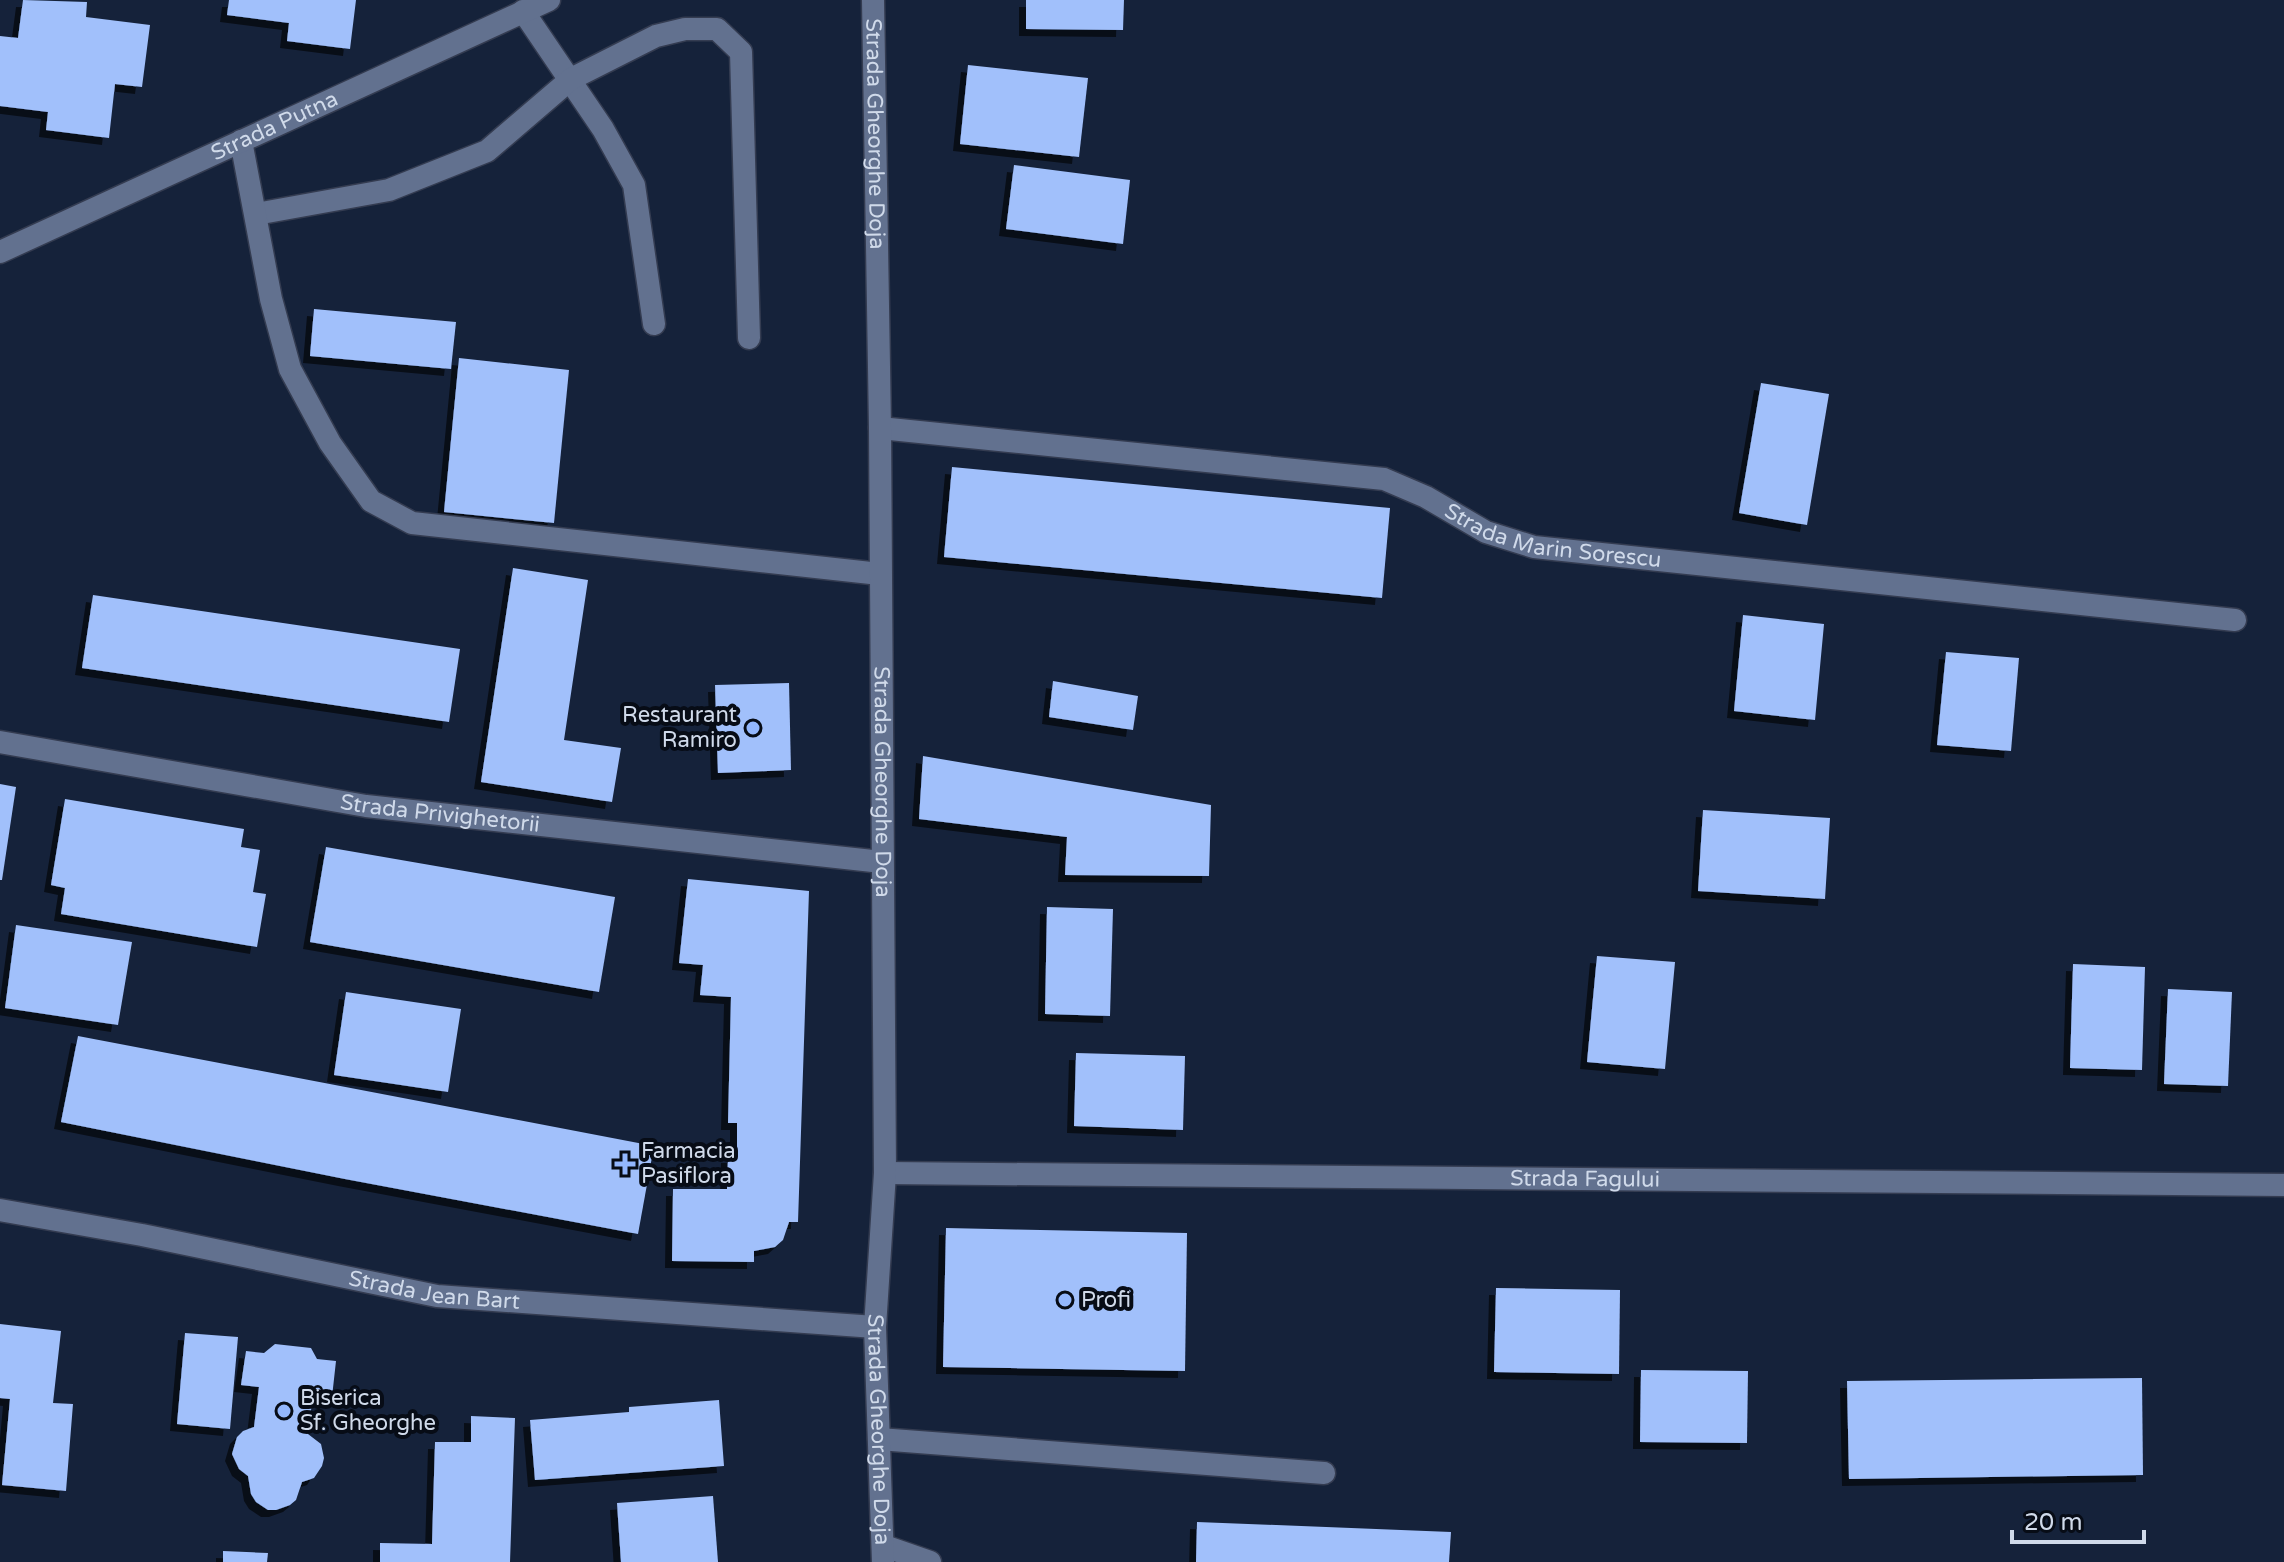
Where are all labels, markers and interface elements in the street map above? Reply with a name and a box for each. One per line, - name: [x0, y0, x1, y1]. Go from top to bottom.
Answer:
- street label: Strada Gheorghe Doja: [860, 18, 890, 250]
- street label: Strada Putna: [207, 86, 342, 166]
- street label: Strada Marin Sorescu: [1440, 498, 1663, 573]
- street label: Strada Gheorghe Doja: [869, 666, 896, 898]
- place label: Restaurant Ramiro: [622, 702, 737, 753]
- marker: Restaurant Ramiro: [744, 719, 762, 737]
- street label: Strada Privighetorii: [338, 789, 541, 838]
- place label: Farmacia Pasiflora: [641, 1138, 736, 1189]
- marker: Farmacia Pasiflora: [616, 1155, 634, 1173]
- street label: Strada Fagului: [1510, 1165, 1660, 1193]
- street label: Strada Jean Bart: [346, 1265, 521, 1315]
- place label: Profi: [1081, 1287, 1131, 1313]
- marker: Profi: [1056, 1291, 1074, 1309]
- street label: Strada Gheorghe Doja: [862, 1313, 895, 1546]
- place label: Biserica Sf. Gheorghe: [300, 1385, 436, 1436]
- marker: Biserica Sf. Gheorghe: [275, 1402, 293, 1420]
- scale bar: [2012, 1494, 2144, 1544]
- text: 20 m: [2024, 1508, 2082, 1537]

